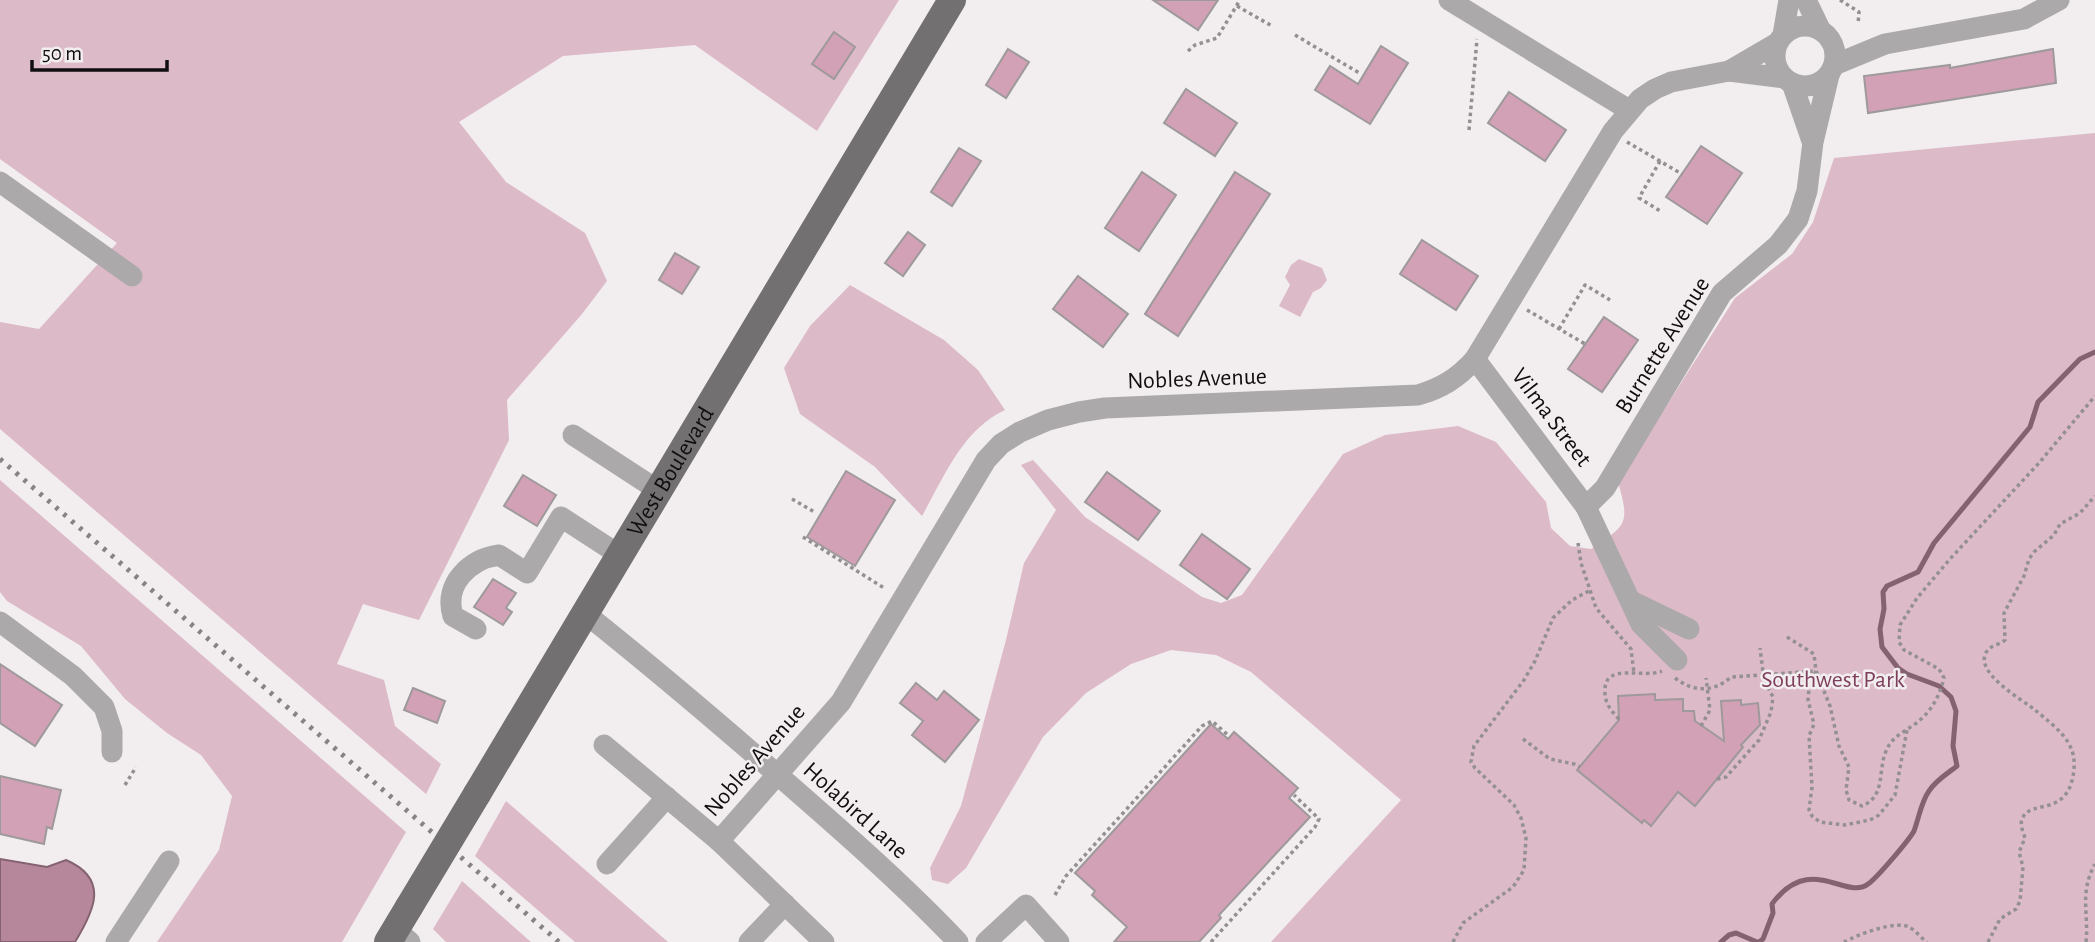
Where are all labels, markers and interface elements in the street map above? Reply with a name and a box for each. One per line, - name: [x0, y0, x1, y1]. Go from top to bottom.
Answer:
- scale bar: [32, 28, 166, 72]
- text: 50 m: [42, 43, 82, 64]
- street label: Burnette Avenue: [1611, 273, 1714, 418]
- street label: Vilma Street: [1507, 364, 1596, 471]
- street label: Nobles Avenue: [1127, 365, 1267, 393]
- street label: West Boulevard: [623, 403, 719, 541]
- park label: Southwest Park: [1761, 668, 1905, 692]
- street label: Nobles Avenue: [700, 700, 810, 821]
- street label: Holabird Lane: [799, 758, 912, 864]

